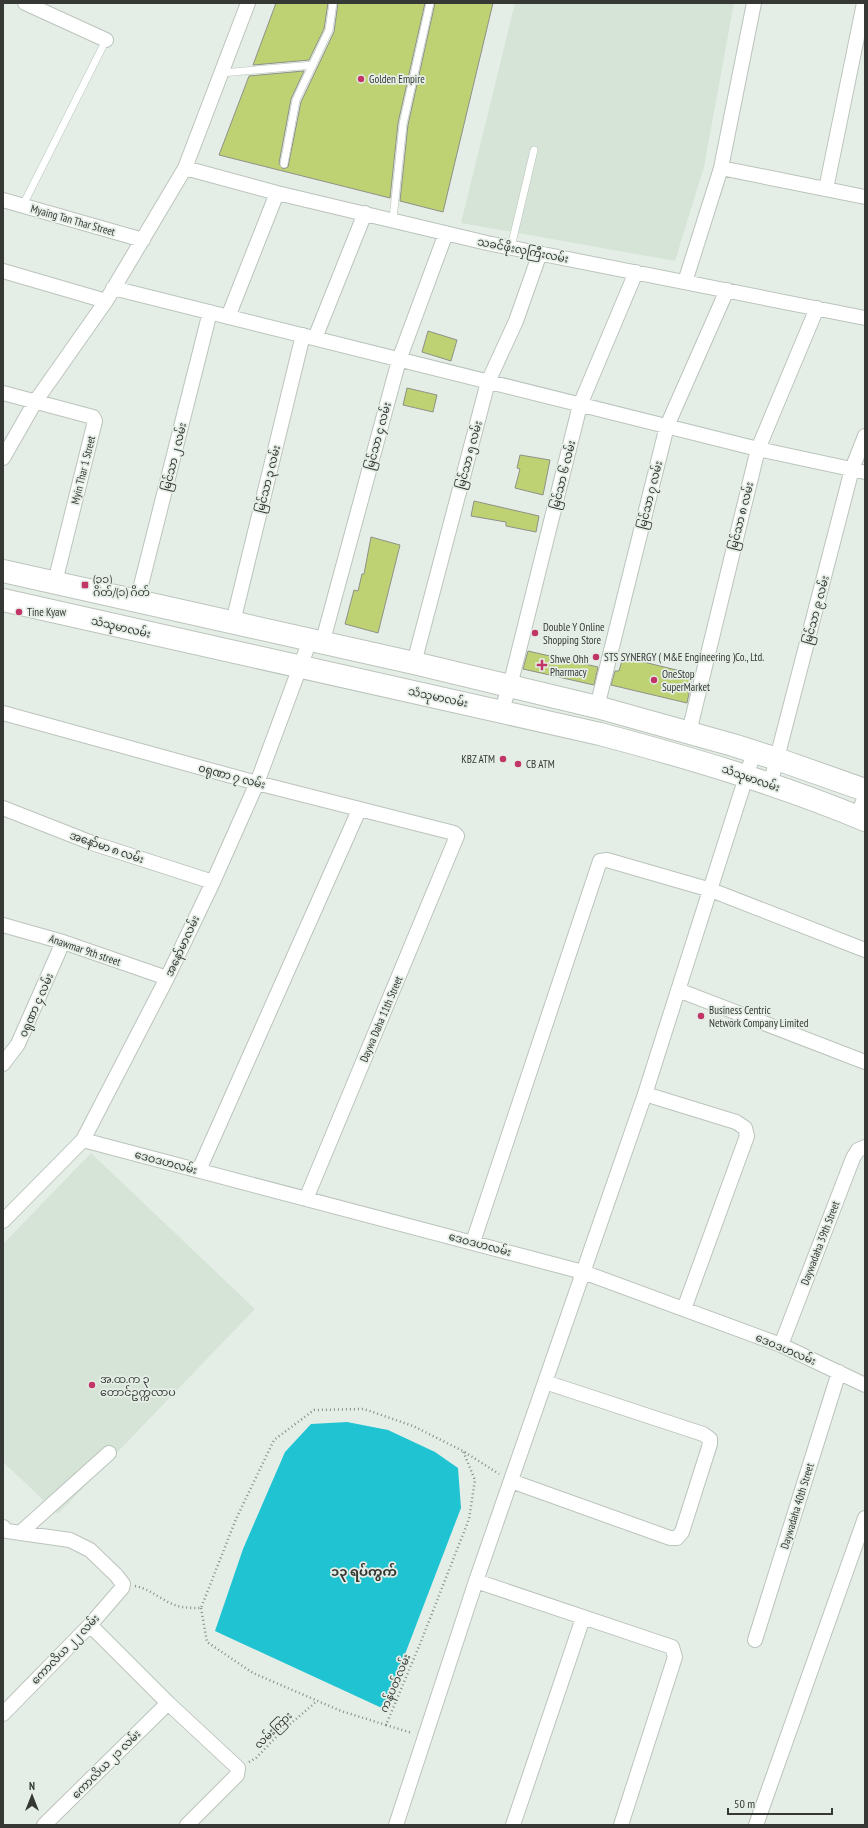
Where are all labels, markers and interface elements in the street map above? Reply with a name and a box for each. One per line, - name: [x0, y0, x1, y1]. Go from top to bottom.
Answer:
- place label: Golden Empire: [369, 72, 425, 86]
- marker: Golden Empire: [356, 74, 366, 84]
- street label: Myaing Tan Thar Street: [29, 201, 117, 239]
- street label: သခင်ဖိုးလှကြီးလမ်း: [476, 234, 570, 268]
- street label: မြင်သာ ၄ လမ်း: [362, 400, 396, 472]
- street label: မြင်သာ ၅ လမ်း: [453, 419, 487, 491]
- street label: မြင်သာ ၂ လမ်း: [159, 421, 191, 493]
- street label: Myin Thar 1 Street: [68, 434, 98, 506]
- street label: မြင်သာ ၆ လမ်း: [548, 439, 580, 511]
- street label: မြင်သာ ၃ လမ်း: [253, 443, 285, 515]
- street label: မြင်သာ ၇ လမ်း: [635, 459, 667, 531]
- street label: မြင်သာ ၈ လမ်း: [726, 480, 758, 552]
- place label: (၃၁) ဂိတ်/(၁) ဂိတ်: [93, 572, 150, 599]
- street label: မြင်သာ ၉ လမ်း: [800, 574, 834, 646]
- marker: (၃၁) ဂိတ်/(၁) ဂိတ်: [80, 580, 90, 590]
- place label: Tine Kyaw: [27, 605, 66, 619]
- marker: Tine Kyaw: [14, 607, 24, 617]
- street label: သံသုမာလမ်း: [89, 613, 152, 643]
- place label: Double Y Online Shopping Store: [543, 620, 605, 647]
- marker: Double Y Online Shopping Store: [530, 628, 540, 638]
- place label: STS SYNERGY ( M&E Engineering )Co., Ltd.: [604, 650, 764, 664]
- place label: Shwe Ohh Pharmacy: [550, 652, 589, 679]
- marker: STS SYNERGY ( M&E Engineering )Co., Ltd.: [591, 652, 601, 662]
- marker: Shwe Ohh Pharmacy: [537, 660, 547, 670]
- place label: OneStop SuperMarket: [662, 667, 710, 694]
- marker: OneStop SuperMarket: [649, 675, 659, 685]
- street label: သံသုမာလမ်း: [406, 684, 469, 712]
- place label: KBZ ATM: [461, 752, 495, 766]
- marker: KBZ ATM: [498, 754, 508, 764]
- place label: CB ATM: [526, 757, 555, 771]
- marker: CB ATM: [513, 759, 523, 769]
- street label: ၀ရုဏာ ၇ လမ်း: [196, 760, 267, 794]
- street label: သံသုမာလမ်း: [719, 761, 782, 796]
- street label: အနော်မာ ၈ လမ်း: [67, 828, 146, 868]
- street label: အနော်မာလမ်း: [162, 913, 204, 980]
- street label: Anawmar 9th street: [47, 931, 123, 969]
- street label: ၀ရုဏာ ၄ လမ်း: [16, 971, 58, 1040]
- street label: Daywa Daha 11th Street: [357, 974, 405, 1064]
- place label: Business Centric Network Company Limited: [709, 1003, 809, 1030]
- marker: Business Centric Network Company Limited: [696, 1011, 706, 1021]
- street label: ဒေဝဒဟလမ်း: [133, 1147, 199, 1177]
- street label: Daywadaha 39th Street: [798, 1199, 842, 1287]
- street label: ဒေဝဒဟလမ်း: [447, 1229, 513, 1259]
- street label: ဒေဝဒဟလမ်း: [754, 1330, 818, 1368]
- place label: အ.ထ.က ၃ တောင်ဥက္ကလာပ: [100, 1372, 176, 1401]
- marker: အ.ထ.က ၃ တောင်ဥက္ကလာပ: [87, 1380, 97, 1390]
- street label: Daywadaha 40th Street: [777, 1461, 817, 1551]
- district label: ၁၃ ရပ်ကွက်: [331, 1562, 397, 1582]
- street label: ကောလိယ ၂၂ လမ်း: [28, 1611, 104, 1688]
- street label: ကန်ပတ်လမ်း: [376, 1652, 415, 1715]
- street label: လမ်းကြား: [251, 1708, 296, 1753]
- street label: ကောလိယ ၂၁ လမ်း: [69, 1727, 145, 1803]
- north arrow: [12, 1776, 52, 1816]
- text: N: [29, 1779, 35, 1793]
- scale bar: [728, 1790, 832, 1816]
- text: 50 m: [734, 1796, 755, 1811]

